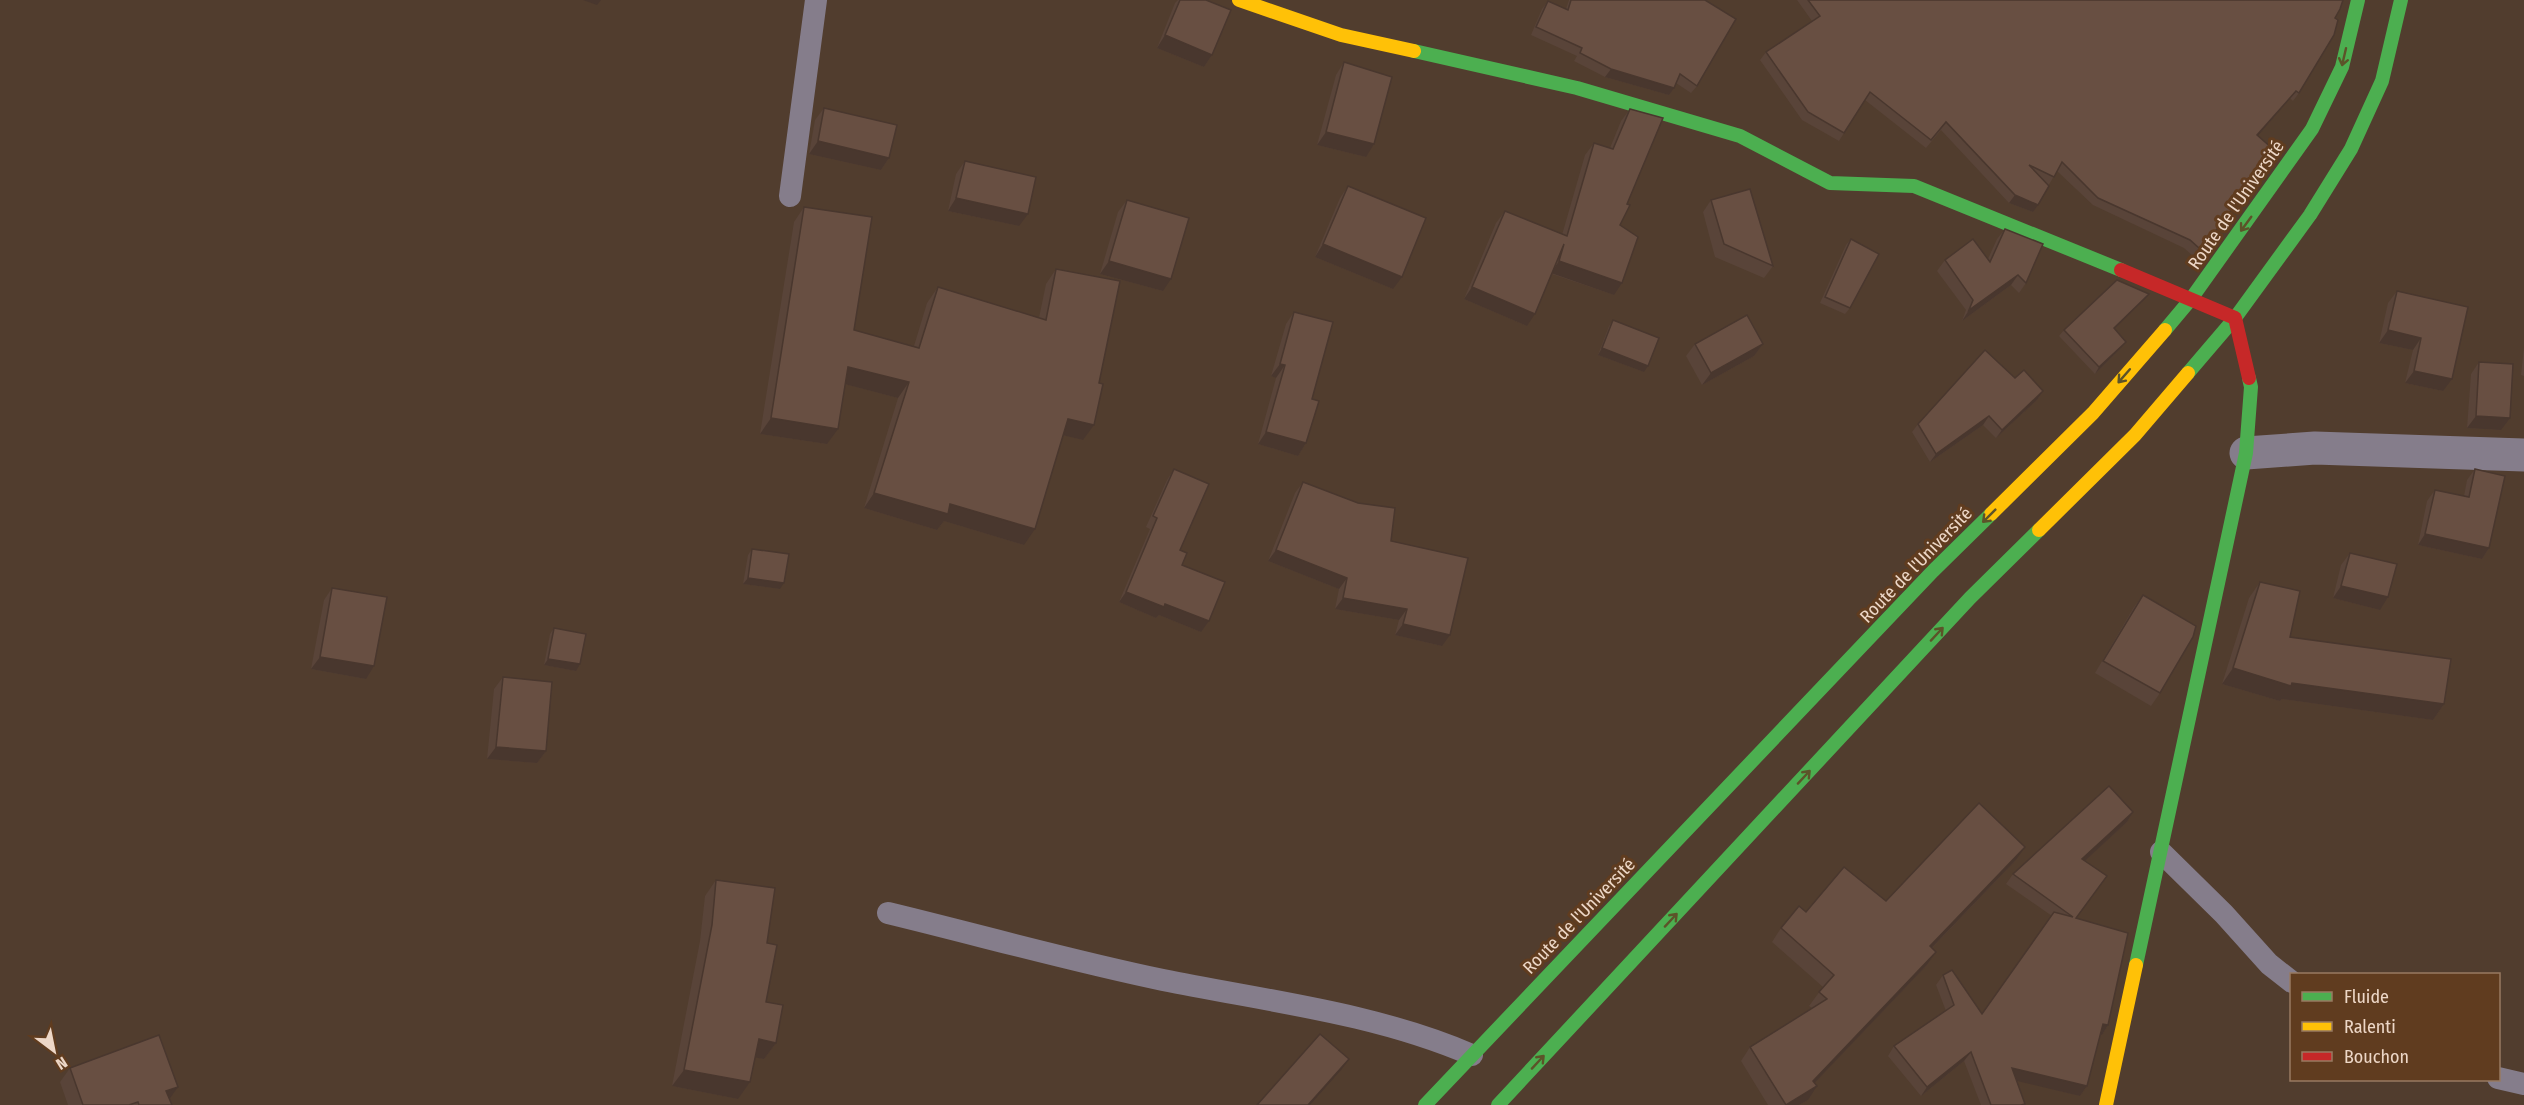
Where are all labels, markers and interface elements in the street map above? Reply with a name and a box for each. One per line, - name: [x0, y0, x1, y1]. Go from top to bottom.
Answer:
- one-way arrow: [2338, 47, 2350, 66]
- street label: Route de l'Université: [2183, 136, 2289, 274]
- one-way arrow: [2239, 215, 2252, 231]
- one-way arrow: [2118, 368, 2131, 384]
- street label: Route de l'Université: [1855, 503, 1977, 627]
- one-way arrow: [1981, 509, 1996, 524]
- one-way arrow: [1930, 627, 1944, 642]
- one-way arrow: [1797, 770, 1811, 785]
- street label: Route de l'Université: [1518, 854, 1640, 978]
- one-way arrow: [1664, 912, 1678, 927]
- legend: [2290, 973, 2500, 1081]
- text: Fluide: [2344, 986, 2389, 1008]
- text: Ralenti: [2344, 1016, 2396, 1038]
- north arrow: [24, 1021, 84, 1081]
- text: Bouchon: [2344, 1046, 2409, 1068]
- text: N: [53, 1053, 71, 1074]
- one-way arrow: [1531, 1055, 1545, 1070]

